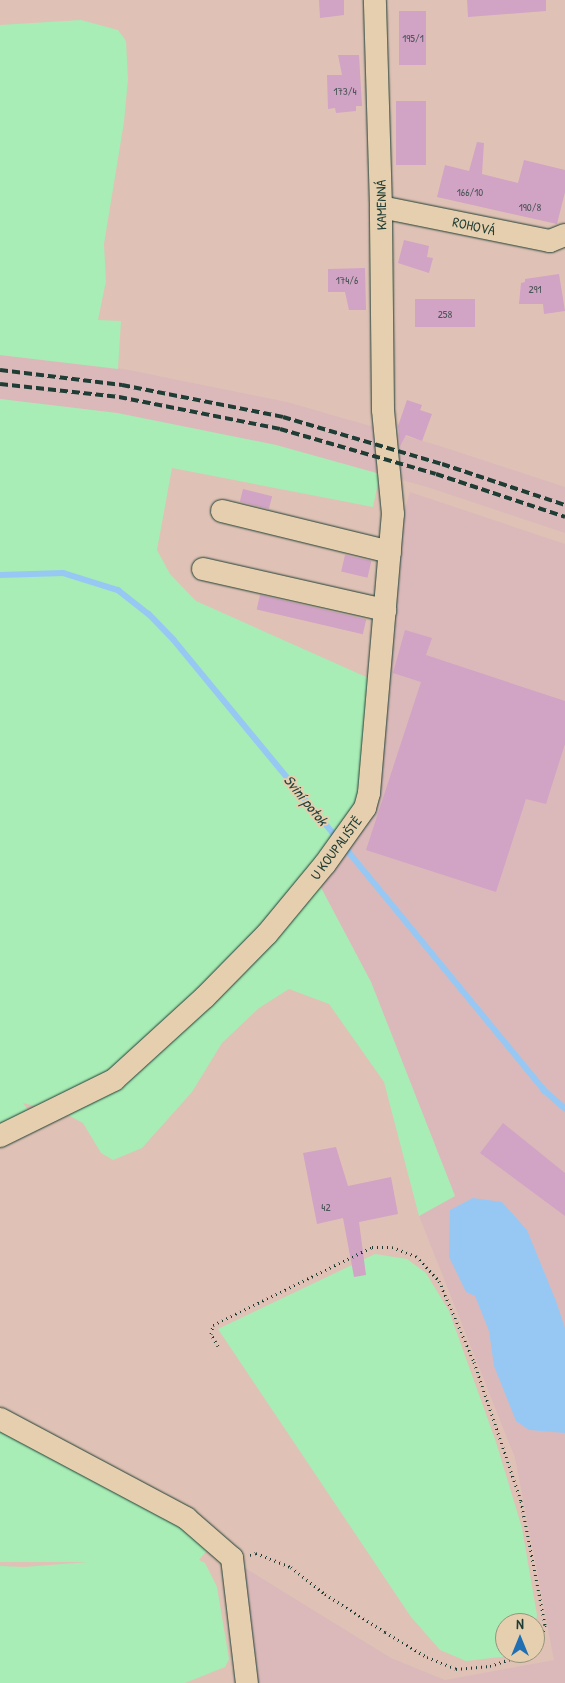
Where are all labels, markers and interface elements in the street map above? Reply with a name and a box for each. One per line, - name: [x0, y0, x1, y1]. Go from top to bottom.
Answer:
- house number: 195/1: [402, 31, 424, 45]
- house number: 173/4: [333, 84, 357, 98]
- street label: KAMENNÁ: [372, 180, 390, 230]
- house number: 166/10: [457, 185, 483, 199]
- house number: 190/8: [519, 200, 541, 214]
- street label: ROHOVÁ: [451, 213, 497, 239]
- house number: 174/6: [336, 273, 358, 287]
- house number: 291: [528, 282, 542, 296]
- house number: 258: [438, 307, 452, 321]
- water label: Sviní potok: [280, 771, 332, 829]
- street label: U KOUPALIŠTĚ: [307, 813, 365, 883]
- house number: 42: [321, 1200, 331, 1214]
- north arrow: [495, 1613, 545, 1663]
- text: N: [516, 1614, 524, 1633]

